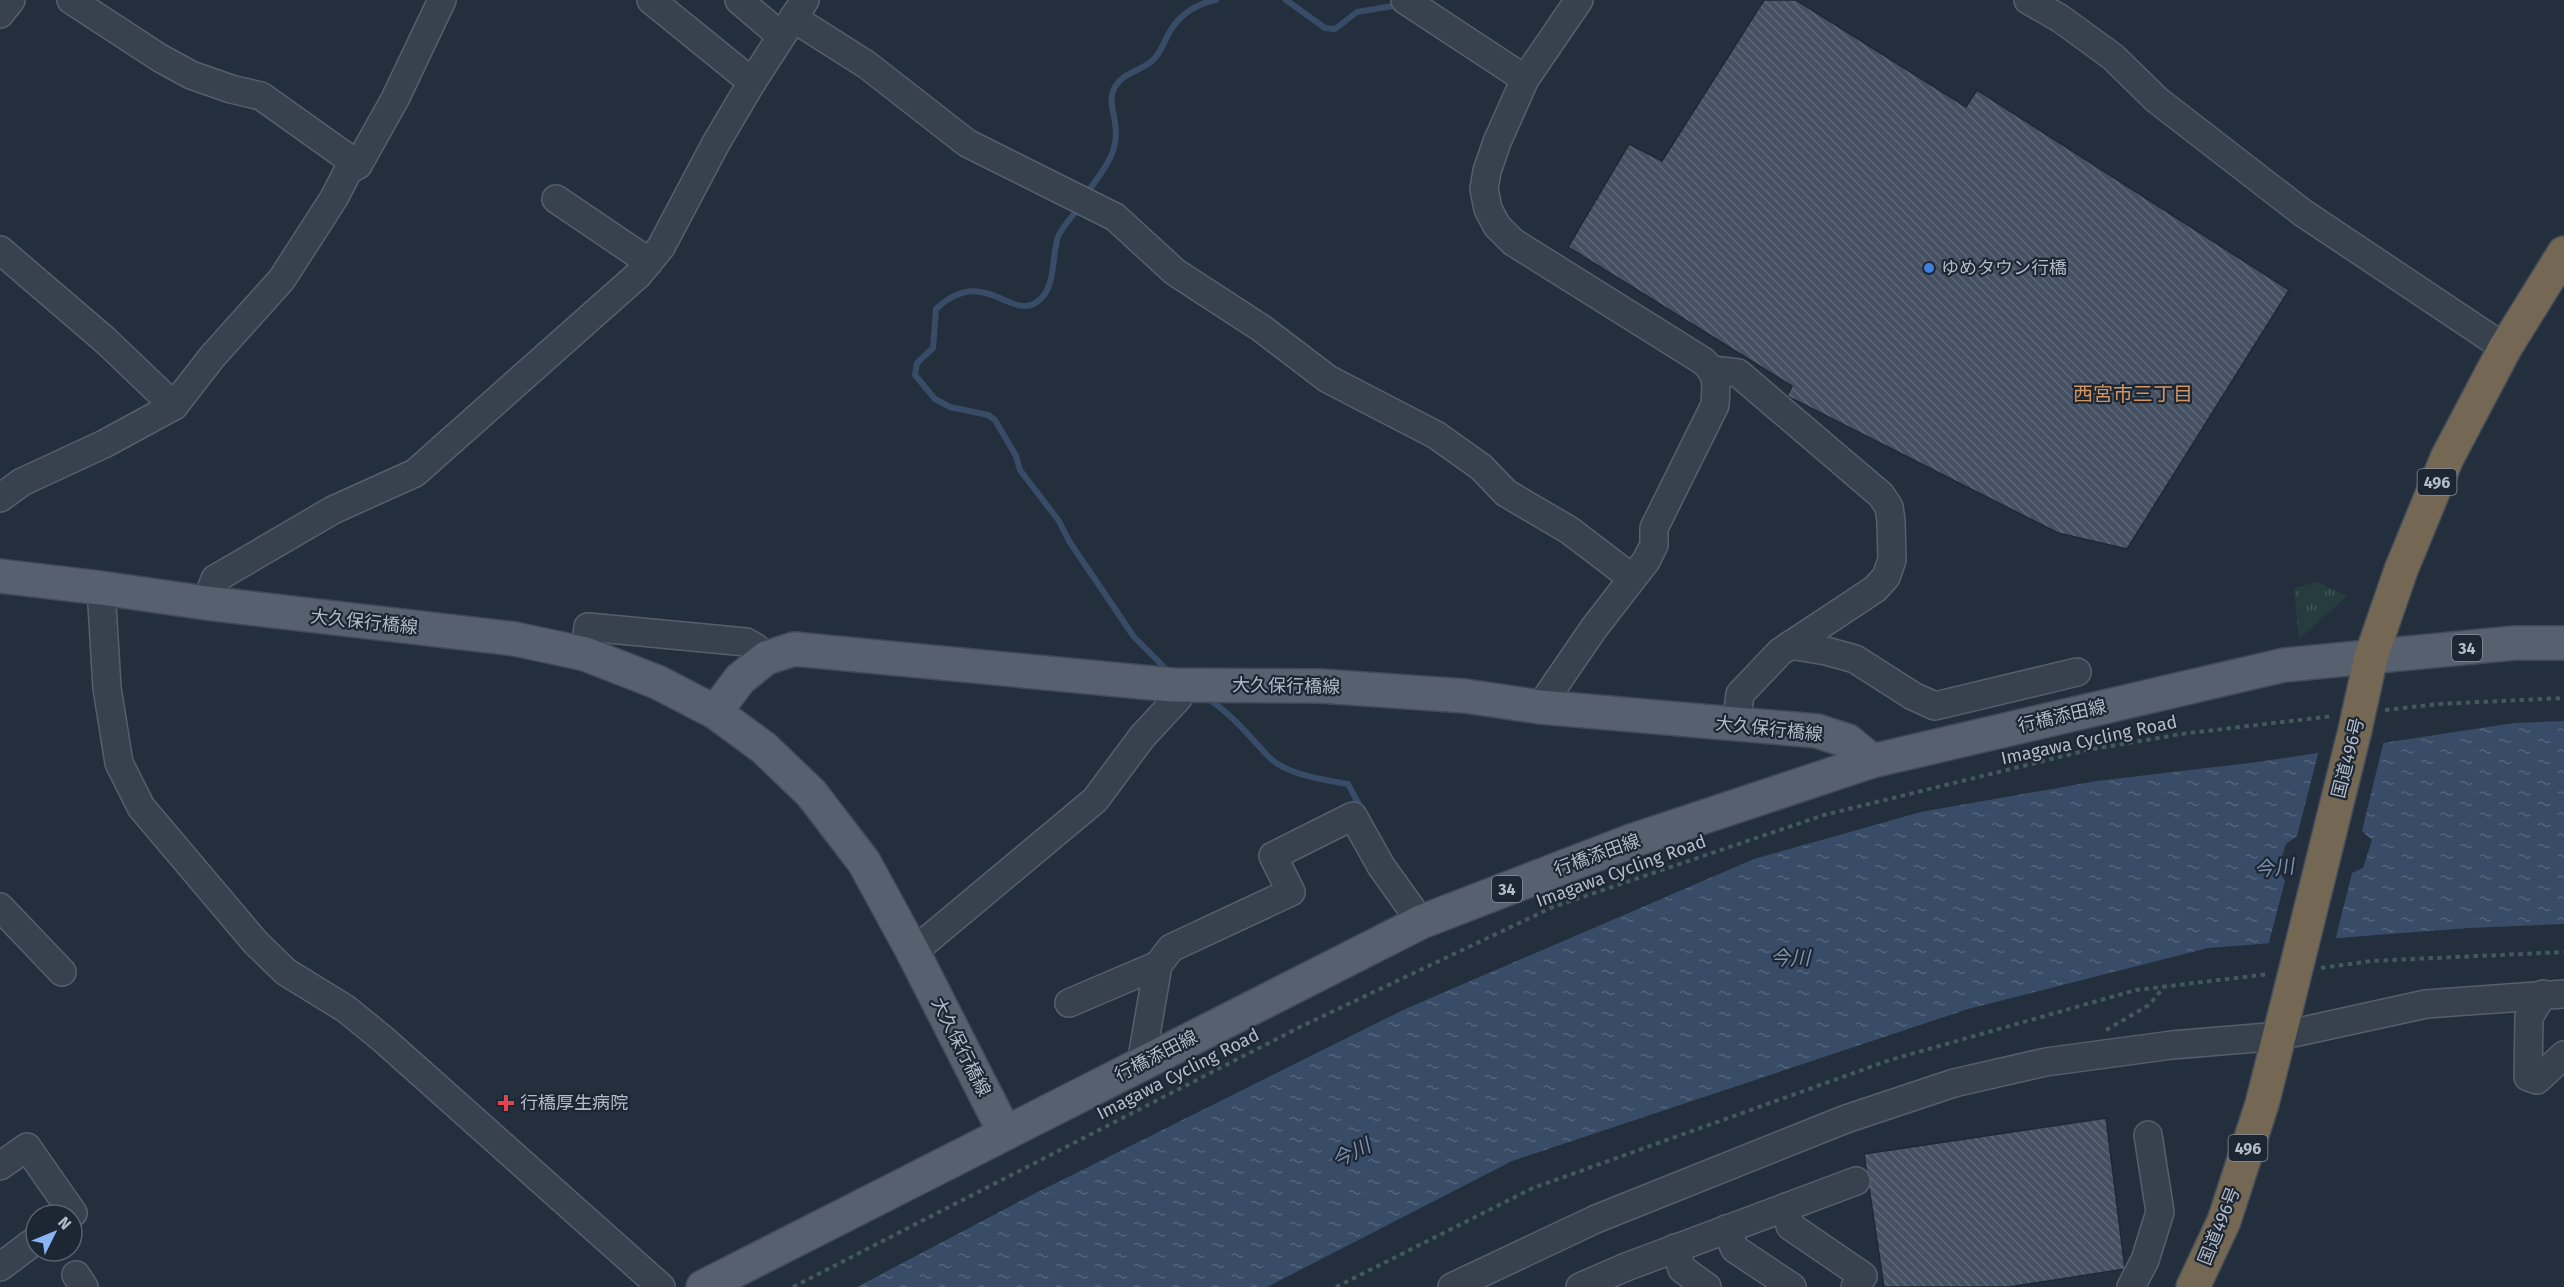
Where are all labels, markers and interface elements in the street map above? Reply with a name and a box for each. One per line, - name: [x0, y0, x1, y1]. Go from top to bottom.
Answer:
- place label: ゆめタウン行橋: [1941, 257, 2067, 279]
- marker: ゆめタウン行橋: [1922, 261, 1936, 275]
- district label: 西宮市三丁目: [2073, 382, 2193, 406]
- road number: 496: [2418, 469, 2456, 495]
- street label: 大久保行橋線: [309, 605, 419, 639]
- road number: 34: [2452, 635, 2482, 661]
- street label: 大久保行橋線: [1232, 674, 1340, 698]
- street label: 行橋添田線: [2016, 695, 2108, 737]
- street label: Imagawa Cycling Road: [1999, 711, 2179, 769]
- street label: 大久保行橋線: [1714, 712, 1824, 746]
- street label: 国道496号: [2327, 715, 2369, 801]
- street label: 行橋添田線: [1551, 829, 1643, 881]
- street label: Imagawa Cycling Road: [1533, 830, 1709, 912]
- water label: 今川: [2253, 854, 2297, 882]
- road number: 34: [1492, 876, 1522, 902]
- water label: 今川: [1770, 946, 1812, 970]
- street label: 大久保行橋線: [927, 994, 995, 1100]
- street label: Imagawa Cycling Road: [1093, 1023, 1263, 1125]
- street label: 行橋添田線: [1111, 1026, 1201, 1086]
- place label: 行橋厚生病院: [520, 1092, 628, 1114]
- marker: 行橋厚生病院: [497, 1094, 515, 1112]
- water label: 今川: [1328, 1132, 1376, 1173]
- road number: 496: [2228, 1135, 2268, 1161]
- street label: 国道496号: [2193, 1184, 2245, 1268]
- north arrow: [24, 1203, 84, 1263]
- text: N: [54, 1213, 75, 1233]

